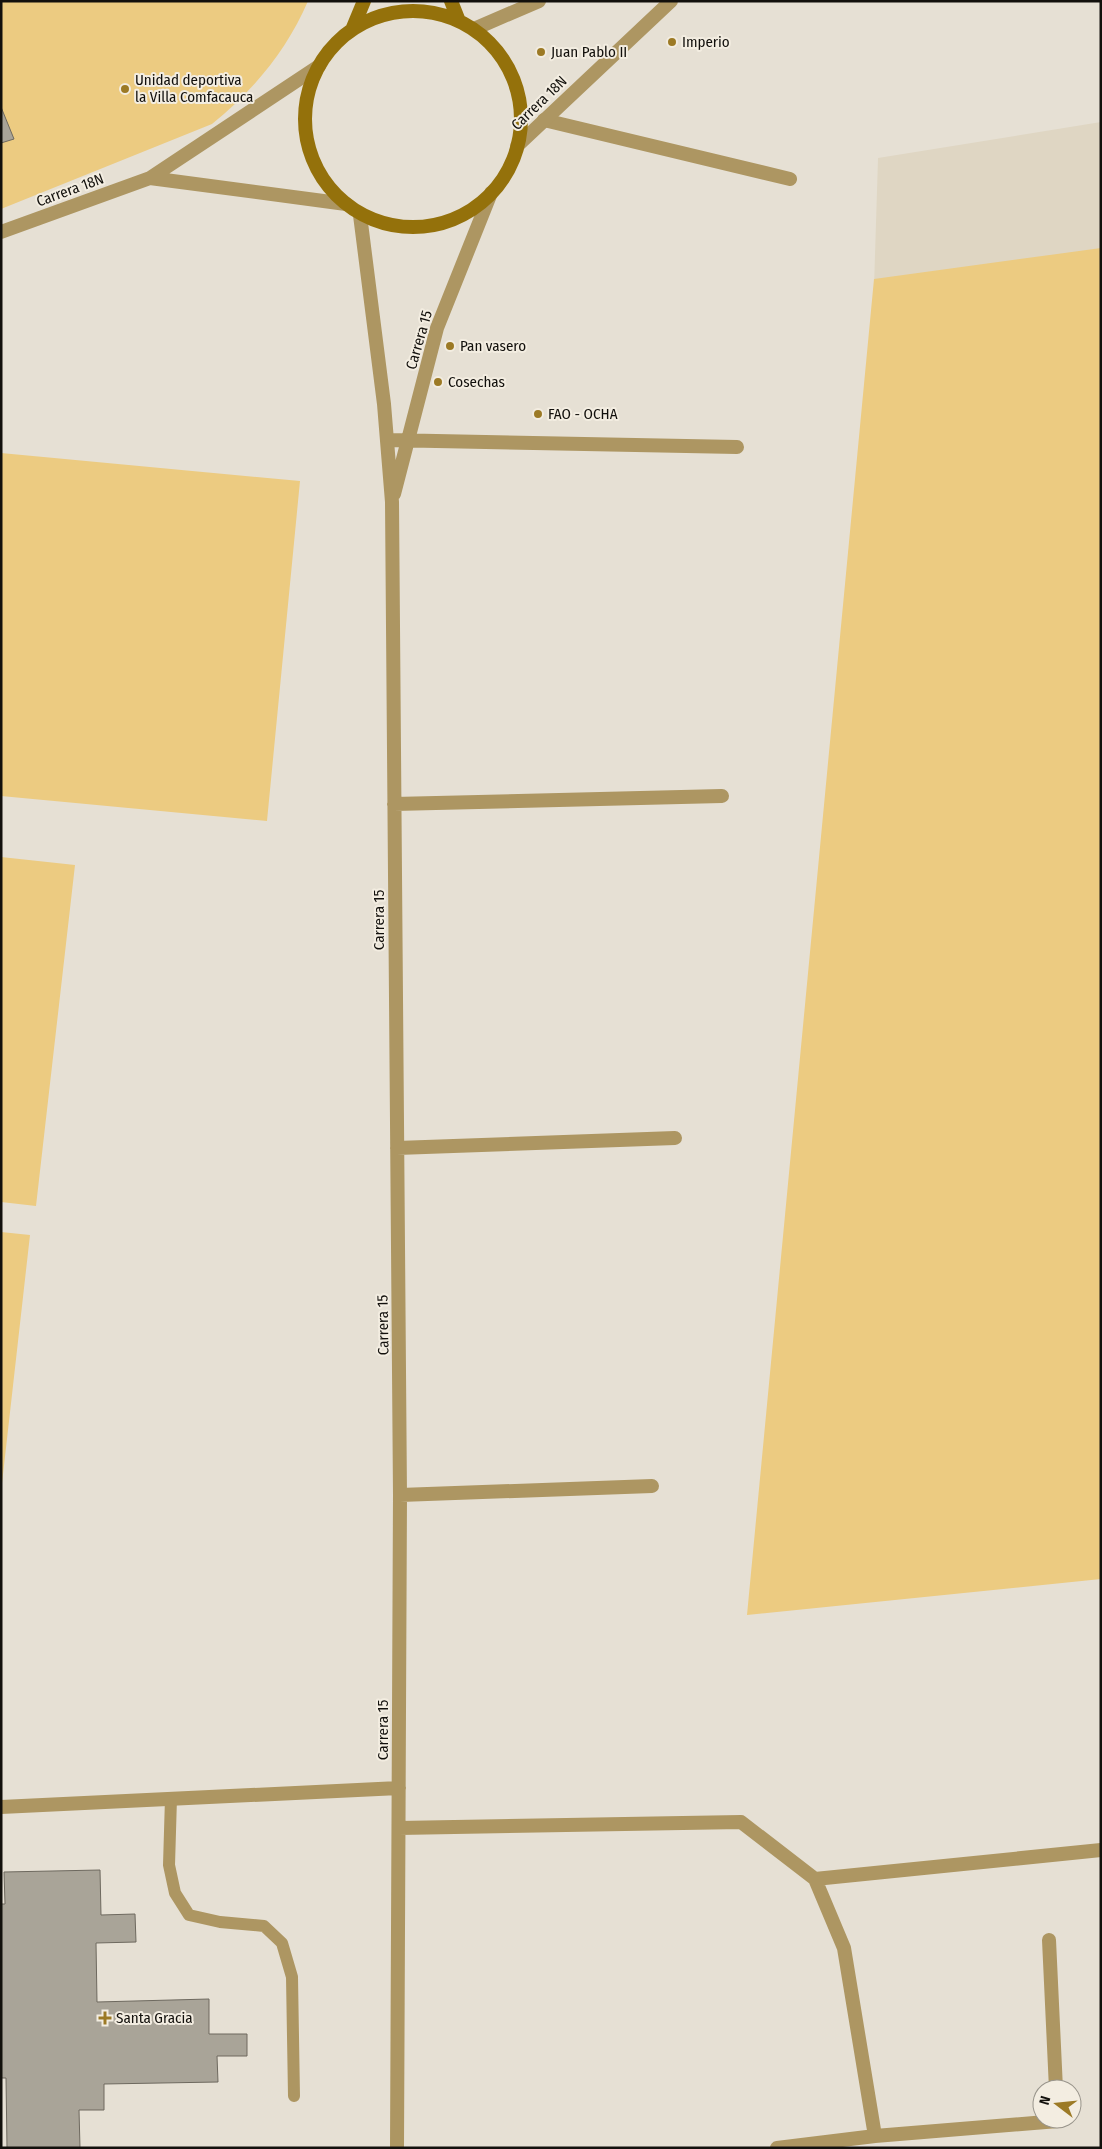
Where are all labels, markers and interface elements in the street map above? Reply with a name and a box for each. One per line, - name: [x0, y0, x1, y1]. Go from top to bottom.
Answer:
- place label: Imperio: [682, 33, 730, 51]
- marker: Imperio: [666, 36, 678, 48]
- place label: Juan Pablo II: [551, 43, 627, 61]
- marker: Juan Pablo II: [535, 46, 547, 58]
- place label: Unidad deportiva la Villa Comfacauca: [135, 71, 253, 106]
- street label: Carrera 18N: [507, 72, 571, 134]
- marker: Unidad deportiva la Villa Comfacauca: [119, 83, 131, 95]
- street label: Carrera 18N: [34, 170, 106, 210]
- street label: Carrera 15: [402, 308, 436, 372]
- place label: Pan vasero: [460, 337, 526, 355]
- marker: Pan vasero: [444, 340, 456, 352]
- place label: Cosechas: [448, 373, 505, 391]
- marker: Cosechas: [432, 376, 444, 388]
- place label: FAO - OCHA: [548, 405, 618, 423]
- marker: FAO - OCHA: [532, 408, 544, 420]
- street label: Carrera 15: [370, 890, 388, 950]
- street label: Carrera 15: [373, 1294, 393, 1355]
- street label: Carrera 15: [374, 1700, 392, 1760]
- place label: Santa Gracia: [116, 2009, 193, 2027]
- marker: Santa Gracia: [98, 2011, 112, 2025]
- north arrow: [1032, 2079, 1082, 2129]
- text: N: [1036, 2094, 1054, 2107]

